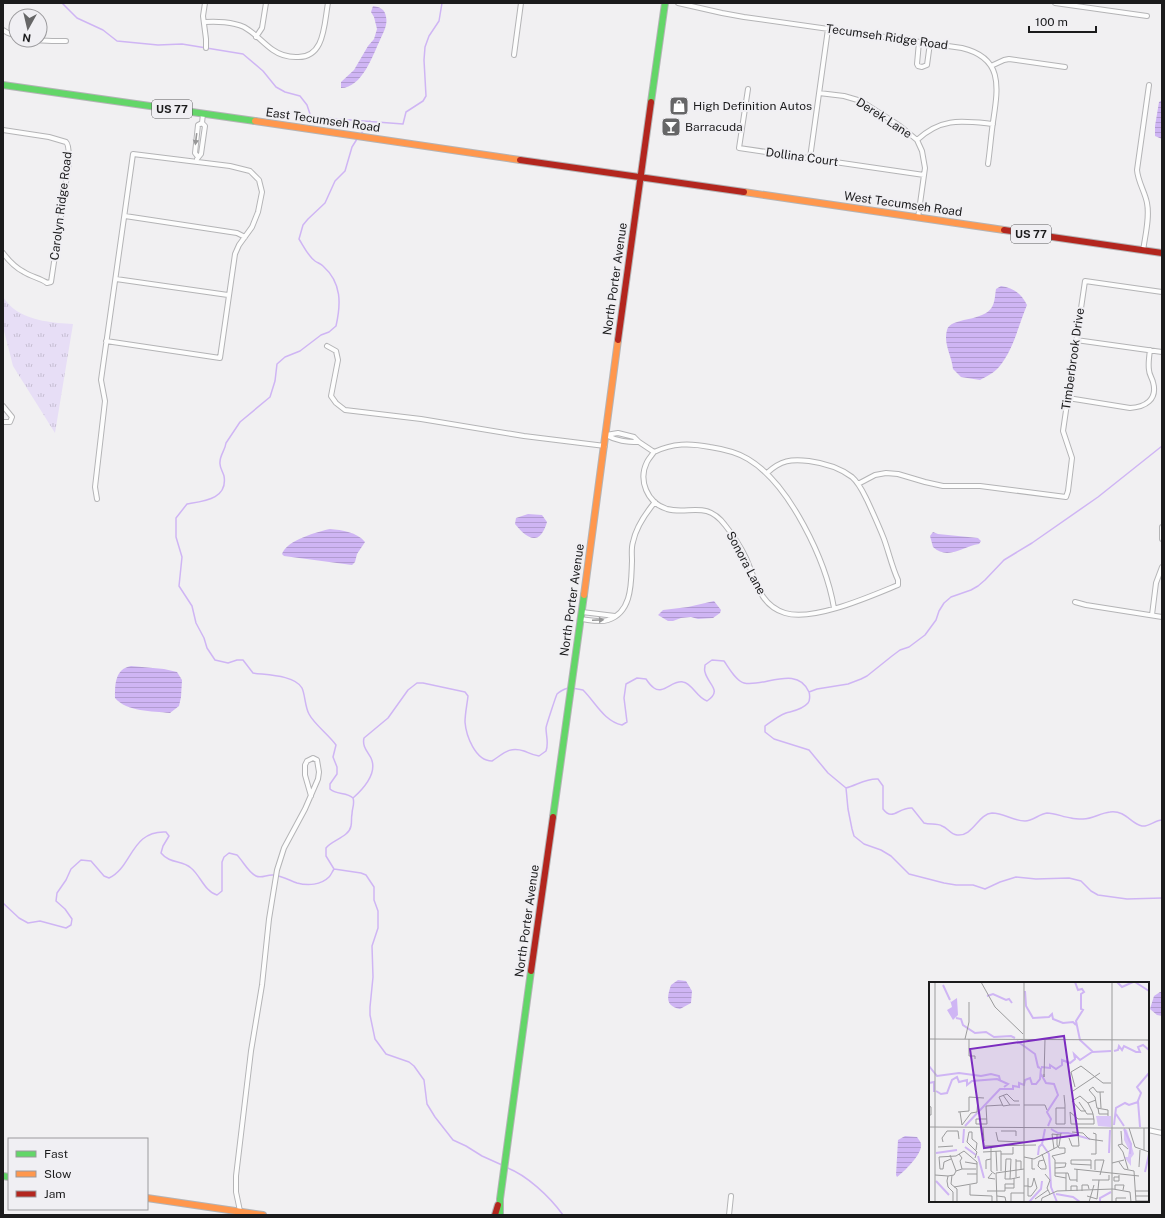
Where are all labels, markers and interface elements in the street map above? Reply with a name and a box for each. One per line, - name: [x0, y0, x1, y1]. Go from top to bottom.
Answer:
- north arrow: [8, 8, 48, 48]
- scale bar: [1029, 8, 1096, 34]
- text: 100 m: [1035, 15, 1068, 29]
- street label: Tecumseh Ridge Road: [825, 21, 949, 53]
- text: N: [22, 31, 32, 44]
- shop icon: High Definition Autos: [668, 95, 690, 117]
- street label: Derek Lane: [854, 95, 915, 141]
- place label: High Definition Autos: [693, 99, 812, 113]
- road number: US 77: [152, 100, 192, 118]
- street label: East Tecumseh Road: [265, 105, 381, 135]
- bar icon: Barracuda: [660, 116, 682, 138]
- place label: Barracuda: [685, 120, 743, 134]
- one-way arrow: [193, 133, 199, 145]
- street label: Dollina Court: [765, 145, 839, 169]
- street label: Carolyn Ridge Road: [47, 151, 75, 261]
- street label: West Tecumseh Road: [843, 189, 963, 219]
- street label: North Porter Avenue: [600, 222, 630, 336]
- road number: US 77: [1011, 225, 1051, 243]
- street label: Timberbrook Drive: [1059, 307, 1087, 411]
- street label: Sonora Lane: [723, 529, 769, 597]
- street label: North Porter Avenue: [557, 543, 587, 657]
- one-way arrow: [592, 617, 605, 624]
- street label: North Porter Avenue: [512, 864, 542, 978]
- inset map: [929, 982, 1149, 1202]
- legend: [8, 1138, 148, 1210]
- text: Fast: [44, 1147, 69, 1161]
- text: Slow: [44, 1167, 72, 1181]
- text: Jam: [44, 1187, 66, 1201]

